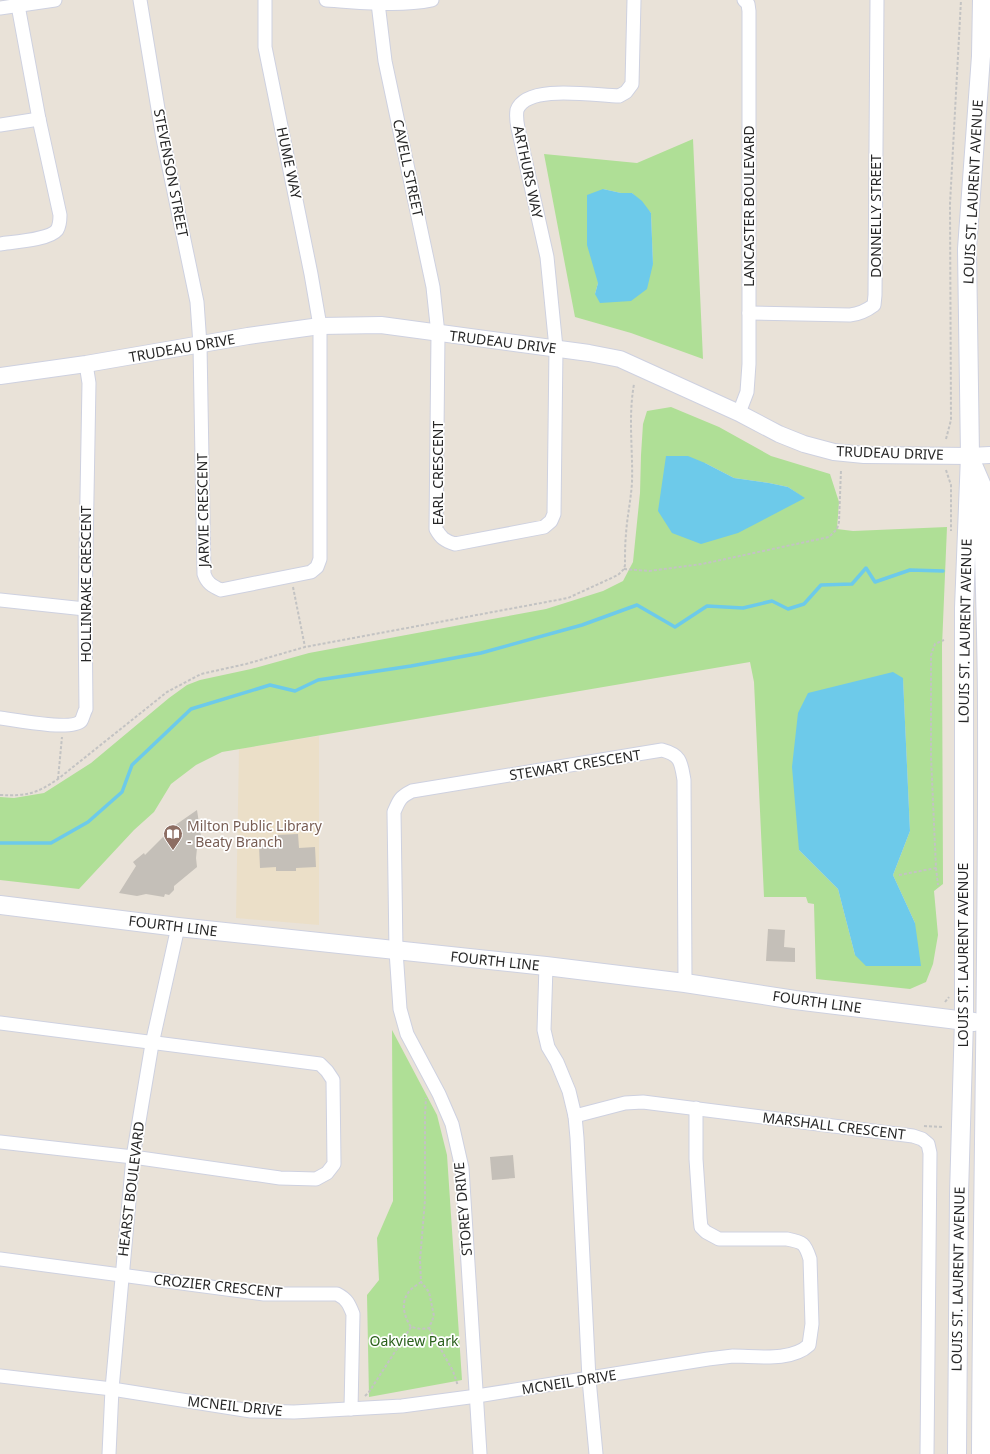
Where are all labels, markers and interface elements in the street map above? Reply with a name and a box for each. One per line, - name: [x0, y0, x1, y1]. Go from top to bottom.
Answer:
- street label: LOUIS ST. LAURENT AVENUE: [958, 99, 987, 285]
- street label: STEVENSON STREET: [150, 107, 193, 239]
- street label: CAVELL STREET: [389, 117, 428, 219]
- street label: ARTHURS WAY: [509, 124, 548, 220]
- street label: HUME WAY: [273, 125, 306, 201]
- street label: LANCASTER BOULEVARD: [739, 125, 758, 287]
- street label: DONNELLY STREET: [866, 154, 885, 278]
- street label: TRUDEAU DRIVE: [449, 326, 558, 357]
- street label: TRUDEAU DRIVE: [127, 329, 236, 366]
- street label: EARL CRESCENT: [428, 421, 447, 525]
- street label: TRUDEAU DRIVE: [836, 441, 944, 464]
- street label: JARVIE CRESCENT: [192, 453, 213, 569]
- street label: HOLLINRAKE CRESCENT: [76, 505, 95, 663]
- street label: LOUIS ST. LAURENT AVENUE: [953, 539, 976, 723]
- street label: STEWART CRESCENT: [508, 745, 642, 784]
- place label: Milton Public Library - Beaty Branch: [187, 816, 323, 851]
- library icon: Milton Public Library - Beaty Branch: [162, 823, 184, 851]
- street label: LOUIS ST. LAURENT AVENUE: [953, 863, 972, 1047]
- street label: FOURTH LINE: [128, 911, 219, 940]
- street label: FOURTH LINE: [450, 946, 541, 975]
- street label: FOURTH LINE: [771, 986, 863, 1017]
- street label: MARSHALL CRESCENT: [762, 1107, 907, 1144]
- street label: HEARST BOULEVARD: [113, 1120, 148, 1258]
- street label: STOREY DRIVE: [449, 1161, 476, 1257]
- street label: LOUIS ST. LAURENT AVENUE: [946, 1187, 969, 1371]
- street label: CROZIER CRESCENT: [153, 1269, 284, 1302]
- park label: Oakview Park: [370, 1331, 459, 1350]
- street label: MCNEIL DRIVE: [520, 1365, 618, 1398]
- street label: MCNEIL DRIVE: [187, 1391, 284, 1420]

